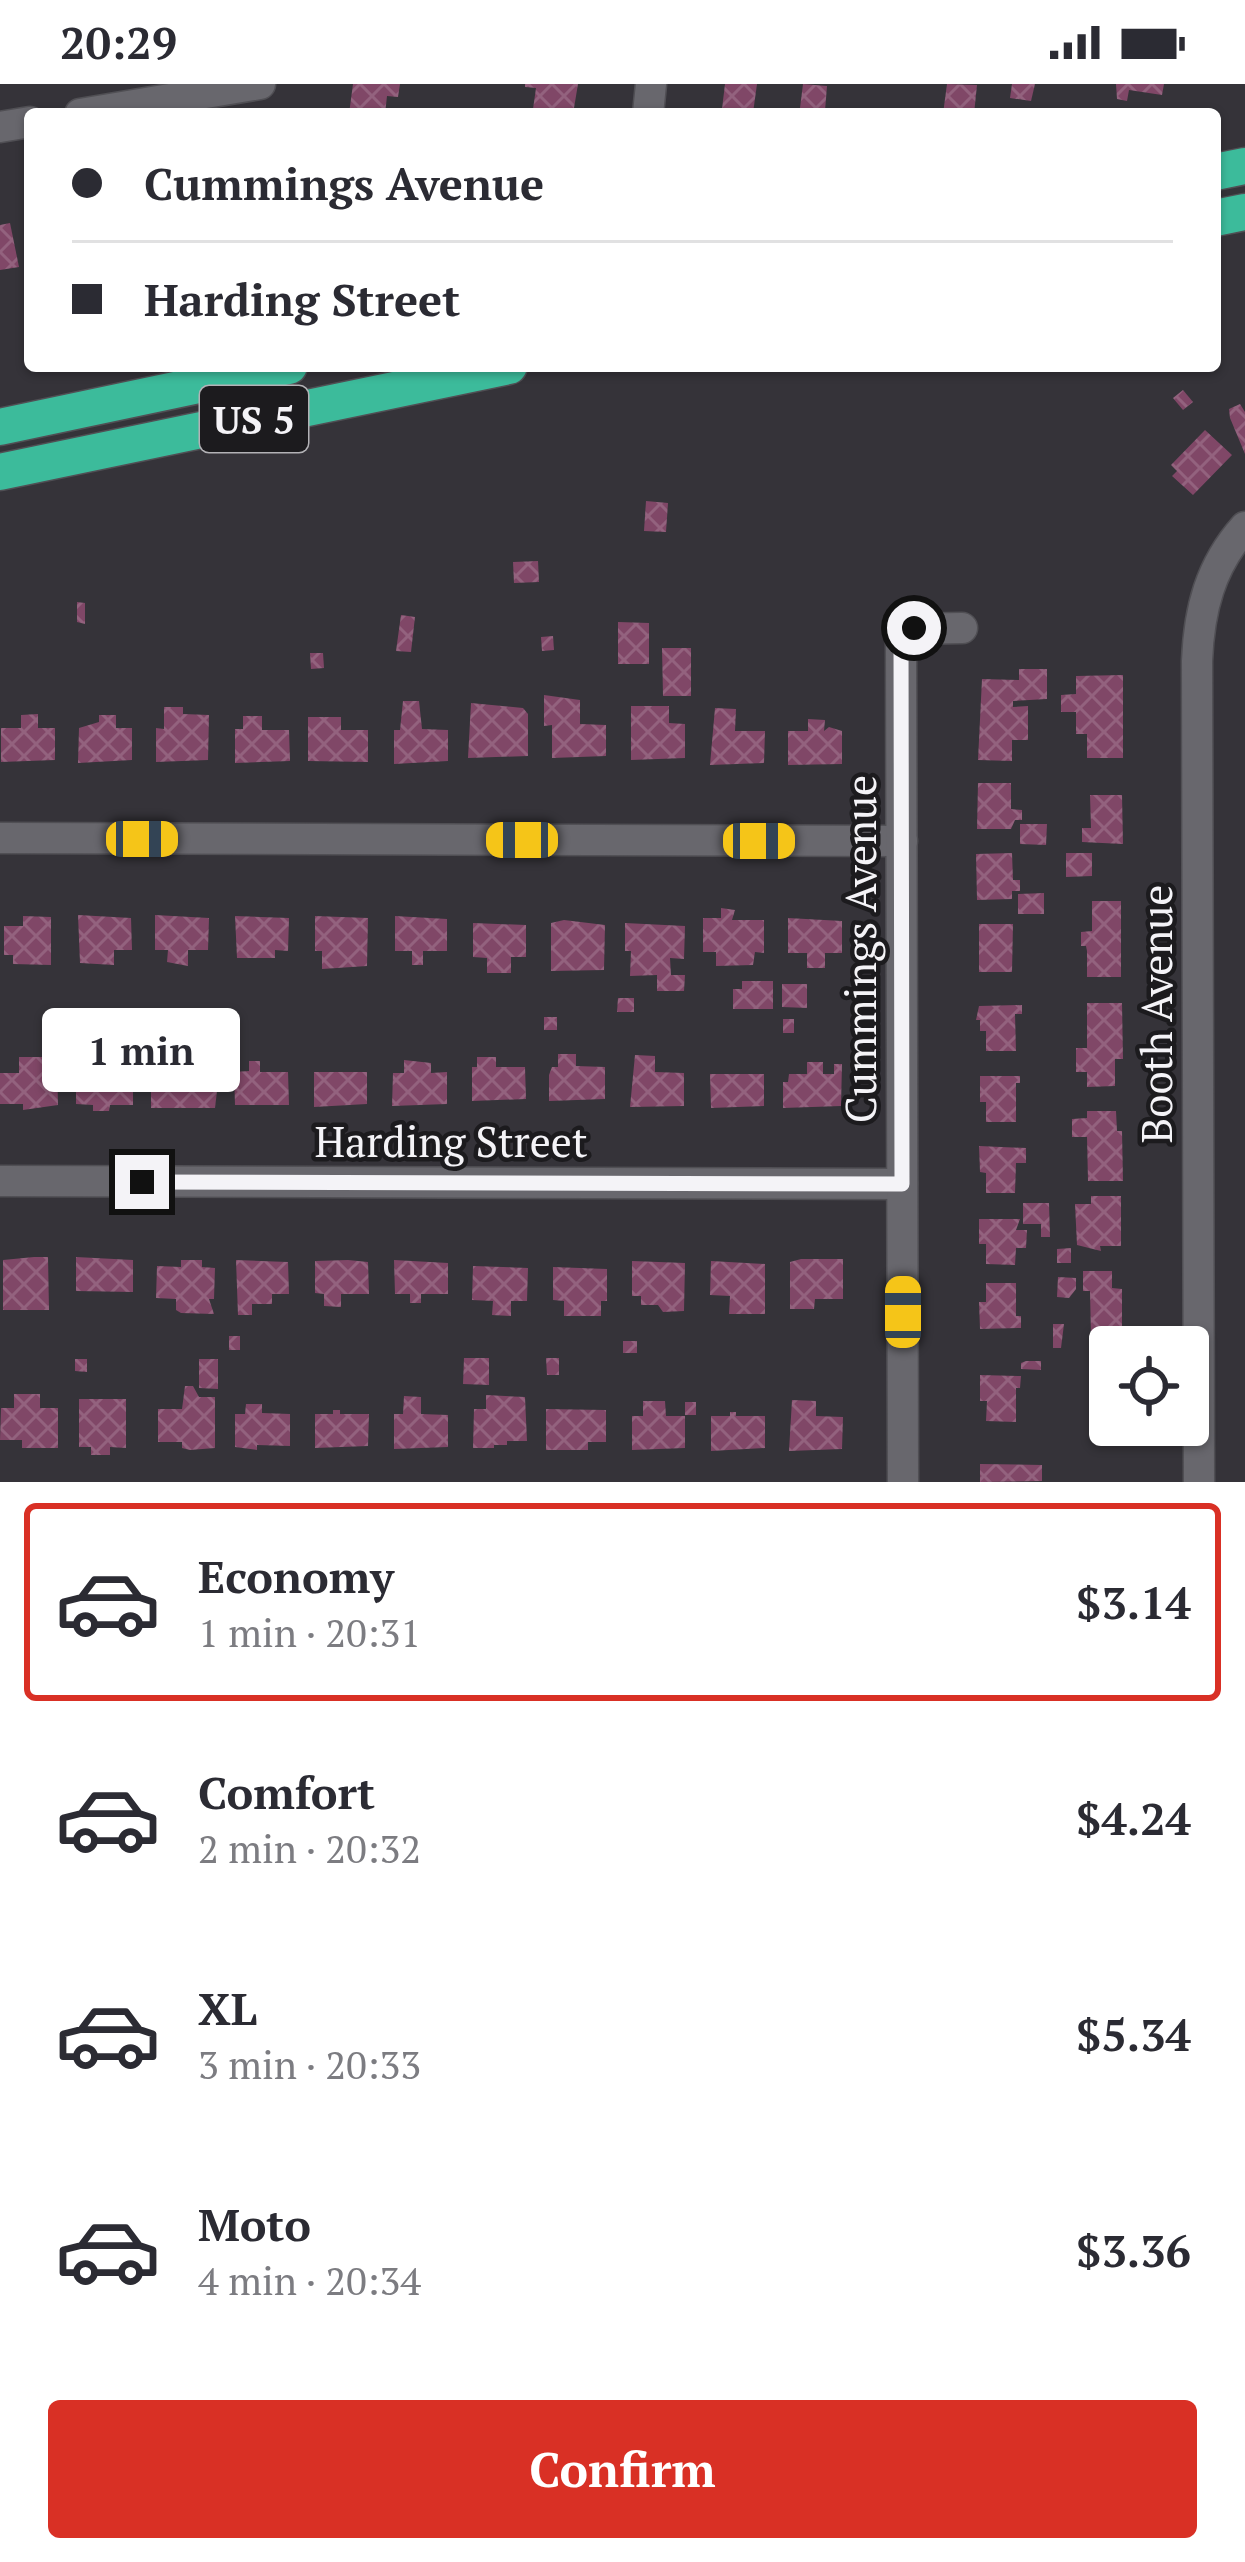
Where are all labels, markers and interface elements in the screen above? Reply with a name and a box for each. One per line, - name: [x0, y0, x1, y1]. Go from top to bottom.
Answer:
- text: 20:29: [60, 12, 177, 72]
- text: Cummings Avenue: [144, 153, 544, 213]
- text: Harding Street: [144, 269, 460, 329]
- road number: US 5: [200, 386, 308, 452]
- route start: [887, 601, 941, 655]
- street label: Cummings Avenue: [832, 775, 888, 1123]
- car: [106, 821, 178, 857]
- car: [486, 822, 558, 858]
- car: [723, 823, 795, 859]
- street label: Booth Avenue: [1128, 885, 1184, 1143]
- callout: 1 min: [43, 1008, 241, 1092]
- text: 1 min: [88, 1024, 194, 1076]
- street label: Harding Street: [314, 1113, 588, 1169]
- route end: [115, 1155, 169, 1209]
- car: [885, 1276, 921, 1348]
- map controls: [1089, 1326, 1209, 1446]
- button: locate: [1089, 1326, 1209, 1446]
- text: Economy: [198, 1546, 394, 1606]
- icon: car: [54, 1548, 162, 1656]
- text: $3.14: [1076, 1572, 1191, 1632]
- text: 1 min · 20:31: [198, 1606, 421, 1658]
- text: Comfort: [198, 1762, 375, 1822]
- icon: car: [54, 1764, 162, 1872]
- text: $4.24: [1076, 1788, 1191, 1848]
- text: 2 min · 20:32: [198, 1822, 421, 1874]
- text: XL: [198, 1978, 257, 2038]
- icon: car: [54, 1980, 162, 2088]
- text: $5.34: [1076, 2004, 1191, 2064]
- text: 3 min · 20:33: [198, 2038, 421, 2090]
- text: Moto: [198, 2194, 311, 2254]
- icon: car: [54, 2196, 162, 2304]
- text: $3.36: [1076, 2220, 1191, 2280]
- text: 4 min · 20:34: [198, 2254, 421, 2306]
- button: Confirm: [48, 2400, 1197, 2538]

